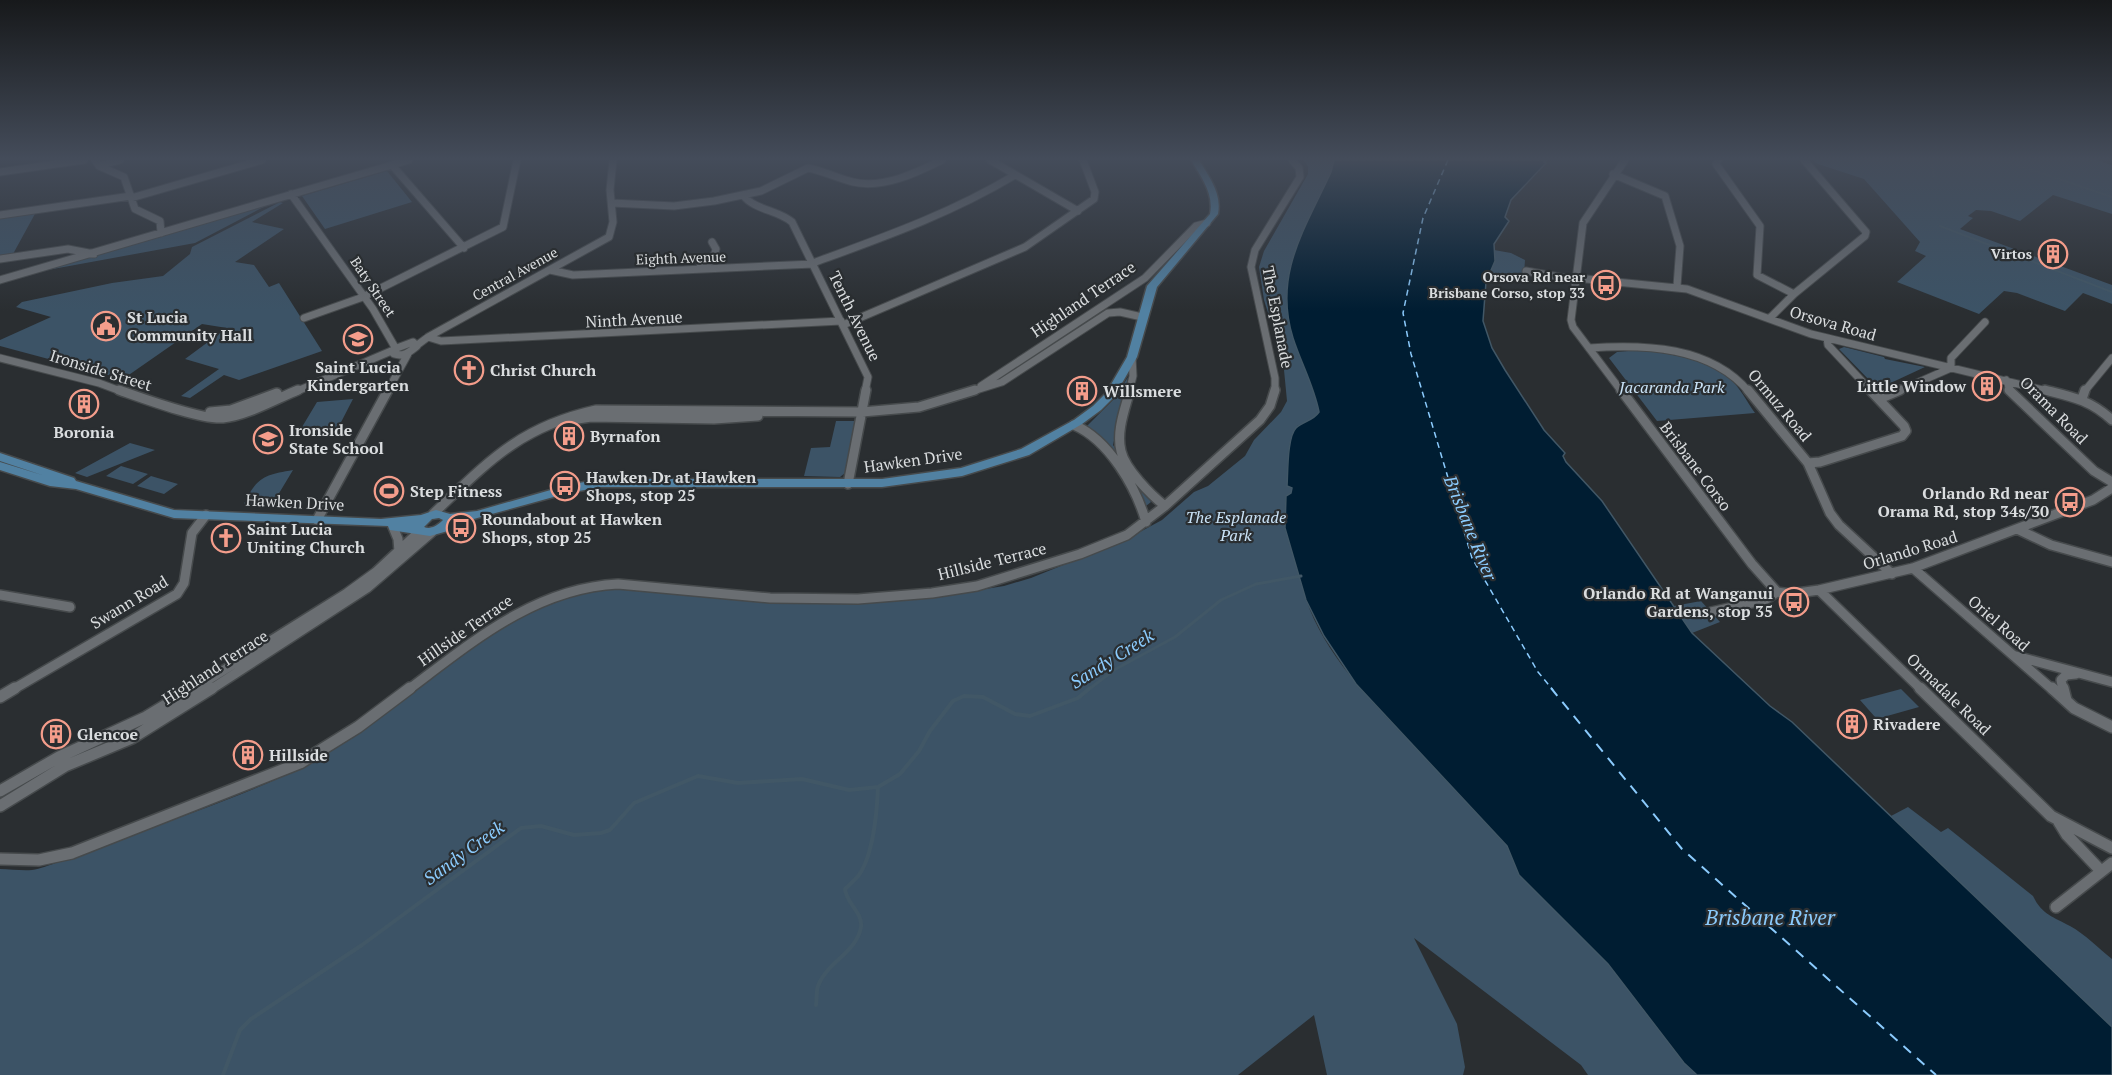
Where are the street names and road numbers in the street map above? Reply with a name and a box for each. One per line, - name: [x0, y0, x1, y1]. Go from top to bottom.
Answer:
- street label: Central Avenue: [469, 242, 561, 305]
- street label: Eighth Avenue: [636, 246, 726, 269]
- street label: Baty Street: [346, 253, 401, 321]
- street label: Highland Terrace: [1026, 256, 1140, 342]
- street label: The Esplanade: [1257, 264, 1299, 370]
- street label: Tenth Avenue: [824, 267, 886, 365]
- street label: Orsova Road: [1787, 300, 1879, 346]
- street label: Ninth Avenue: [585, 305, 683, 333]
- street label: Ironside Street: [47, 344, 155, 396]
- street label: Ormuz Road: [1743, 364, 1817, 446]
- street label: Orama Road: [2015, 371, 2093, 449]
- street label: Brisbane Corso: [1655, 417, 1737, 515]
- street label: Hawken Drive: [862, 442, 964, 478]
- street label: Hawken Drive: [245, 488, 345, 516]
- street label: Orlando Road: [1860, 525, 1960, 575]
- street label: Hillside Terrace: [935, 537, 1049, 585]
- street label: Swann Road: [86, 570, 172, 634]
- street label: Hillside Terrace: [413, 589, 517, 671]
- street label: Oriel Road: [1963, 590, 2035, 656]
- street label: Highland Terrace: [158, 625, 272, 709]
- street label: Ormadale Road: [1902, 648, 1996, 740]

